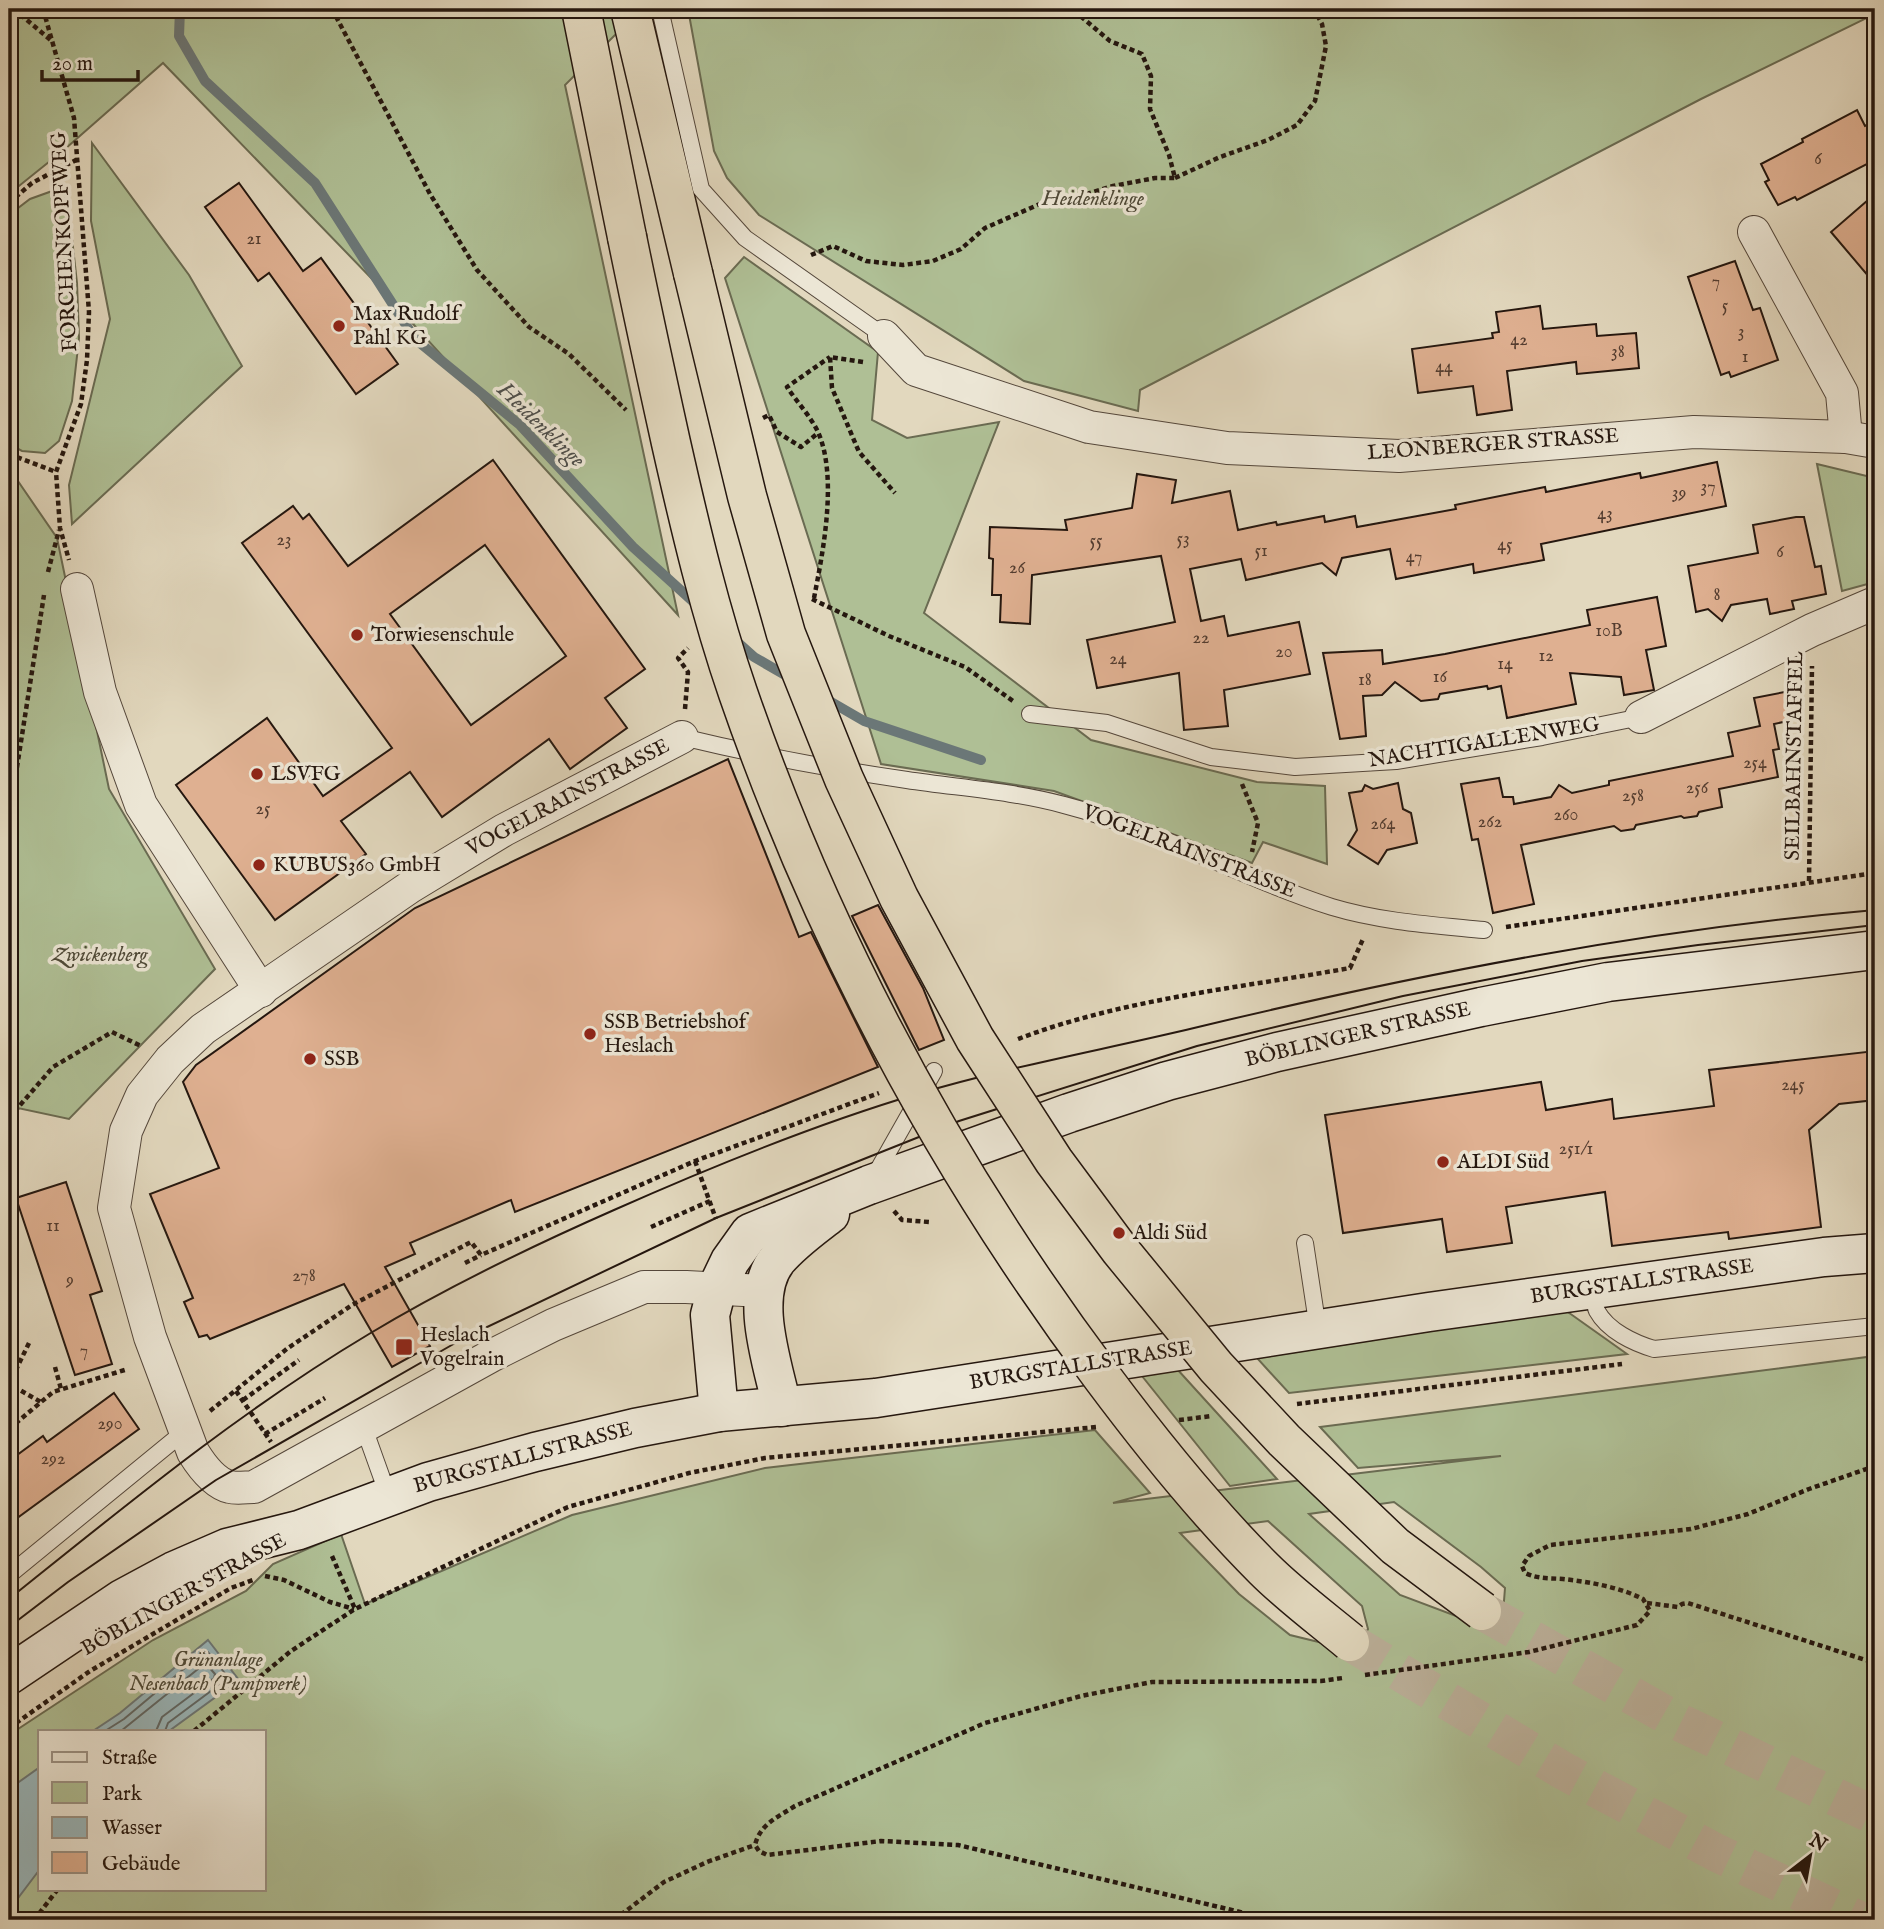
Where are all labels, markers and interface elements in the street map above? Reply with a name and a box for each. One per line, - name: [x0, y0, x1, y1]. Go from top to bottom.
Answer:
- scale bar: [42, 38, 138, 82]
- text: 20 m: [52, 51, 93, 78]
- street label: FORCHENKOPFWEG: [46, 131, 84, 353]
- house number: 6: [1814, 148, 1822, 171]
- park label: Heidenklinge: [1041, 186, 1144, 213]
- house number: 21: [246, 228, 262, 251]
- house number: 7: [1712, 271, 1720, 294]
- house number: 5: [1722, 295, 1729, 318]
- place label: Max Rudolf Pahl KG: [353, 301, 463, 352]
- marker: Max Rudolf Pahl KG: [331, 318, 347, 334]
- house number: 3: [1738, 321, 1744, 344]
- house number: 42: [1510, 329, 1528, 352]
- house number: 38: [1611, 341, 1625, 364]
- house number: 1: [1742, 346, 1748, 369]
- house number: 44: [1435, 356, 1453, 379]
- water label: Heidenklinge: [489, 375, 591, 475]
- street label: LEONBERGER STRASSE: [1366, 423, 1620, 467]
- house number: 37: [1700, 476, 1716, 499]
- house number: 39: [1672, 482, 1686, 505]
- house number: 43: [1597, 503, 1613, 526]
- house number: 53: [1176, 528, 1190, 551]
- house number: 23: [276, 529, 292, 552]
- house number: 55: [1089, 530, 1103, 553]
- house number: 45: [1497, 534, 1513, 557]
- house number: 51: [1254, 540, 1268, 563]
- house number: 6: [1776, 541, 1784, 564]
- house number: 47: [1406, 546, 1422, 569]
- house number: 26: [1009, 557, 1025, 580]
- house number: 8: [1713, 584, 1721, 607]
- house number: 10B: [1595, 620, 1623, 643]
- place label: Torwiesenschule: [371, 622, 515, 649]
- marker: Torwiesenschule: [349, 627, 365, 643]
- house number: 22: [1193, 627, 1209, 650]
- house number: 20: [1275, 641, 1293, 664]
- house number: 12: [1538, 645, 1554, 668]
- house number: 24: [1109, 648, 1127, 671]
- street label: SEILBAHNSTAFFEL: [1780, 651, 1810, 861]
- house number: 14: [1497, 653, 1513, 676]
- house number: 16: [1433, 666, 1448, 689]
- house number: 18: [1358, 669, 1372, 692]
- street label: NACHTIGALLENWEG: [1367, 711, 1602, 775]
- street label: VOGELRAINSTRASSE: [461, 733, 674, 864]
- house number: 254: [1743, 752, 1767, 775]
- place label: LSVFG: [271, 761, 341, 788]
- marker: LSVFG: [249, 766, 265, 782]
- house number: 256: [1686, 777, 1709, 800]
- house number: 258: [1622, 785, 1644, 808]
- house number: 25: [256, 798, 271, 821]
- street label: VOGELRAINSTRASSE: [1078, 798, 1300, 905]
- house number: 260: [1554, 804, 1578, 827]
- house number: 262: [1478, 811, 1502, 834]
- house number: 264: [1371, 813, 1396, 836]
- place label: KUBUS360 GmbH: [273, 852, 441, 879]
- marker: KUBUS360 GmbH: [251, 857, 267, 873]
- park label: Zwickenberg: [50, 942, 149, 969]
- street label: BÖBLINGER STRASSE: [1243, 996, 1473, 1074]
- place label: SSB Betriebshof Heslach: [604, 1009, 750, 1060]
- marker: SSB Betriebshof Heslach: [582, 1026, 598, 1042]
- place label: SSB: [324, 1046, 360, 1073]
- marker: SSB: [302, 1051, 318, 1067]
- house number: 245: [1781, 1074, 1805, 1097]
- house number: 251/1: [1559, 1138, 1593, 1161]
- place label: ALDI Süd: [1456, 1149, 1550, 1176]
- marker: ALDI Süd: [1435, 1154, 1451, 1170]
- house number: 11: [46, 1215, 60, 1238]
- place label: Aldi Süd: [1132, 1220, 1208, 1247]
- marker: Aldi Süd: [1111, 1225, 1127, 1241]
- street label: BURGSTALLSTRASSE: [1529, 1253, 1755, 1311]
- house number: 278: [292, 1265, 316, 1288]
- house number: 9: [65, 1269, 74, 1292]
- place label: Heslach Vogelrain: [419, 1322, 504, 1373]
- street label: BURGSTALLSTRASSE: [968, 1335, 1194, 1397]
- marker: Heslach Vogelrain: [394, 1337, 414, 1357]
- house number: 7: [80, 1340, 88, 1363]
- house number: 290: [97, 1413, 123, 1436]
- street label: BURGSTALLSTRASSE: [411, 1416, 635, 1500]
- house number: 292: [41, 1448, 65, 1471]
- street label: BÖBLINGER STRASSE: [77, 1527, 291, 1663]
- park label: Grünanlage Nesenbach (Pumpwerk): [129, 1647, 307, 1698]
- legend: [38, 1730, 266, 1890]
- text: Straße: [102, 1745, 158, 1772]
- text: Park: [102, 1781, 143, 1808]
- text: Wasser: [102, 1815, 162, 1842]
- north arrow: [1776, 1820, 1846, 1890]
- text: N: [1804, 1828, 1831, 1858]
- text: Gebäude: [102, 1851, 181, 1878]

